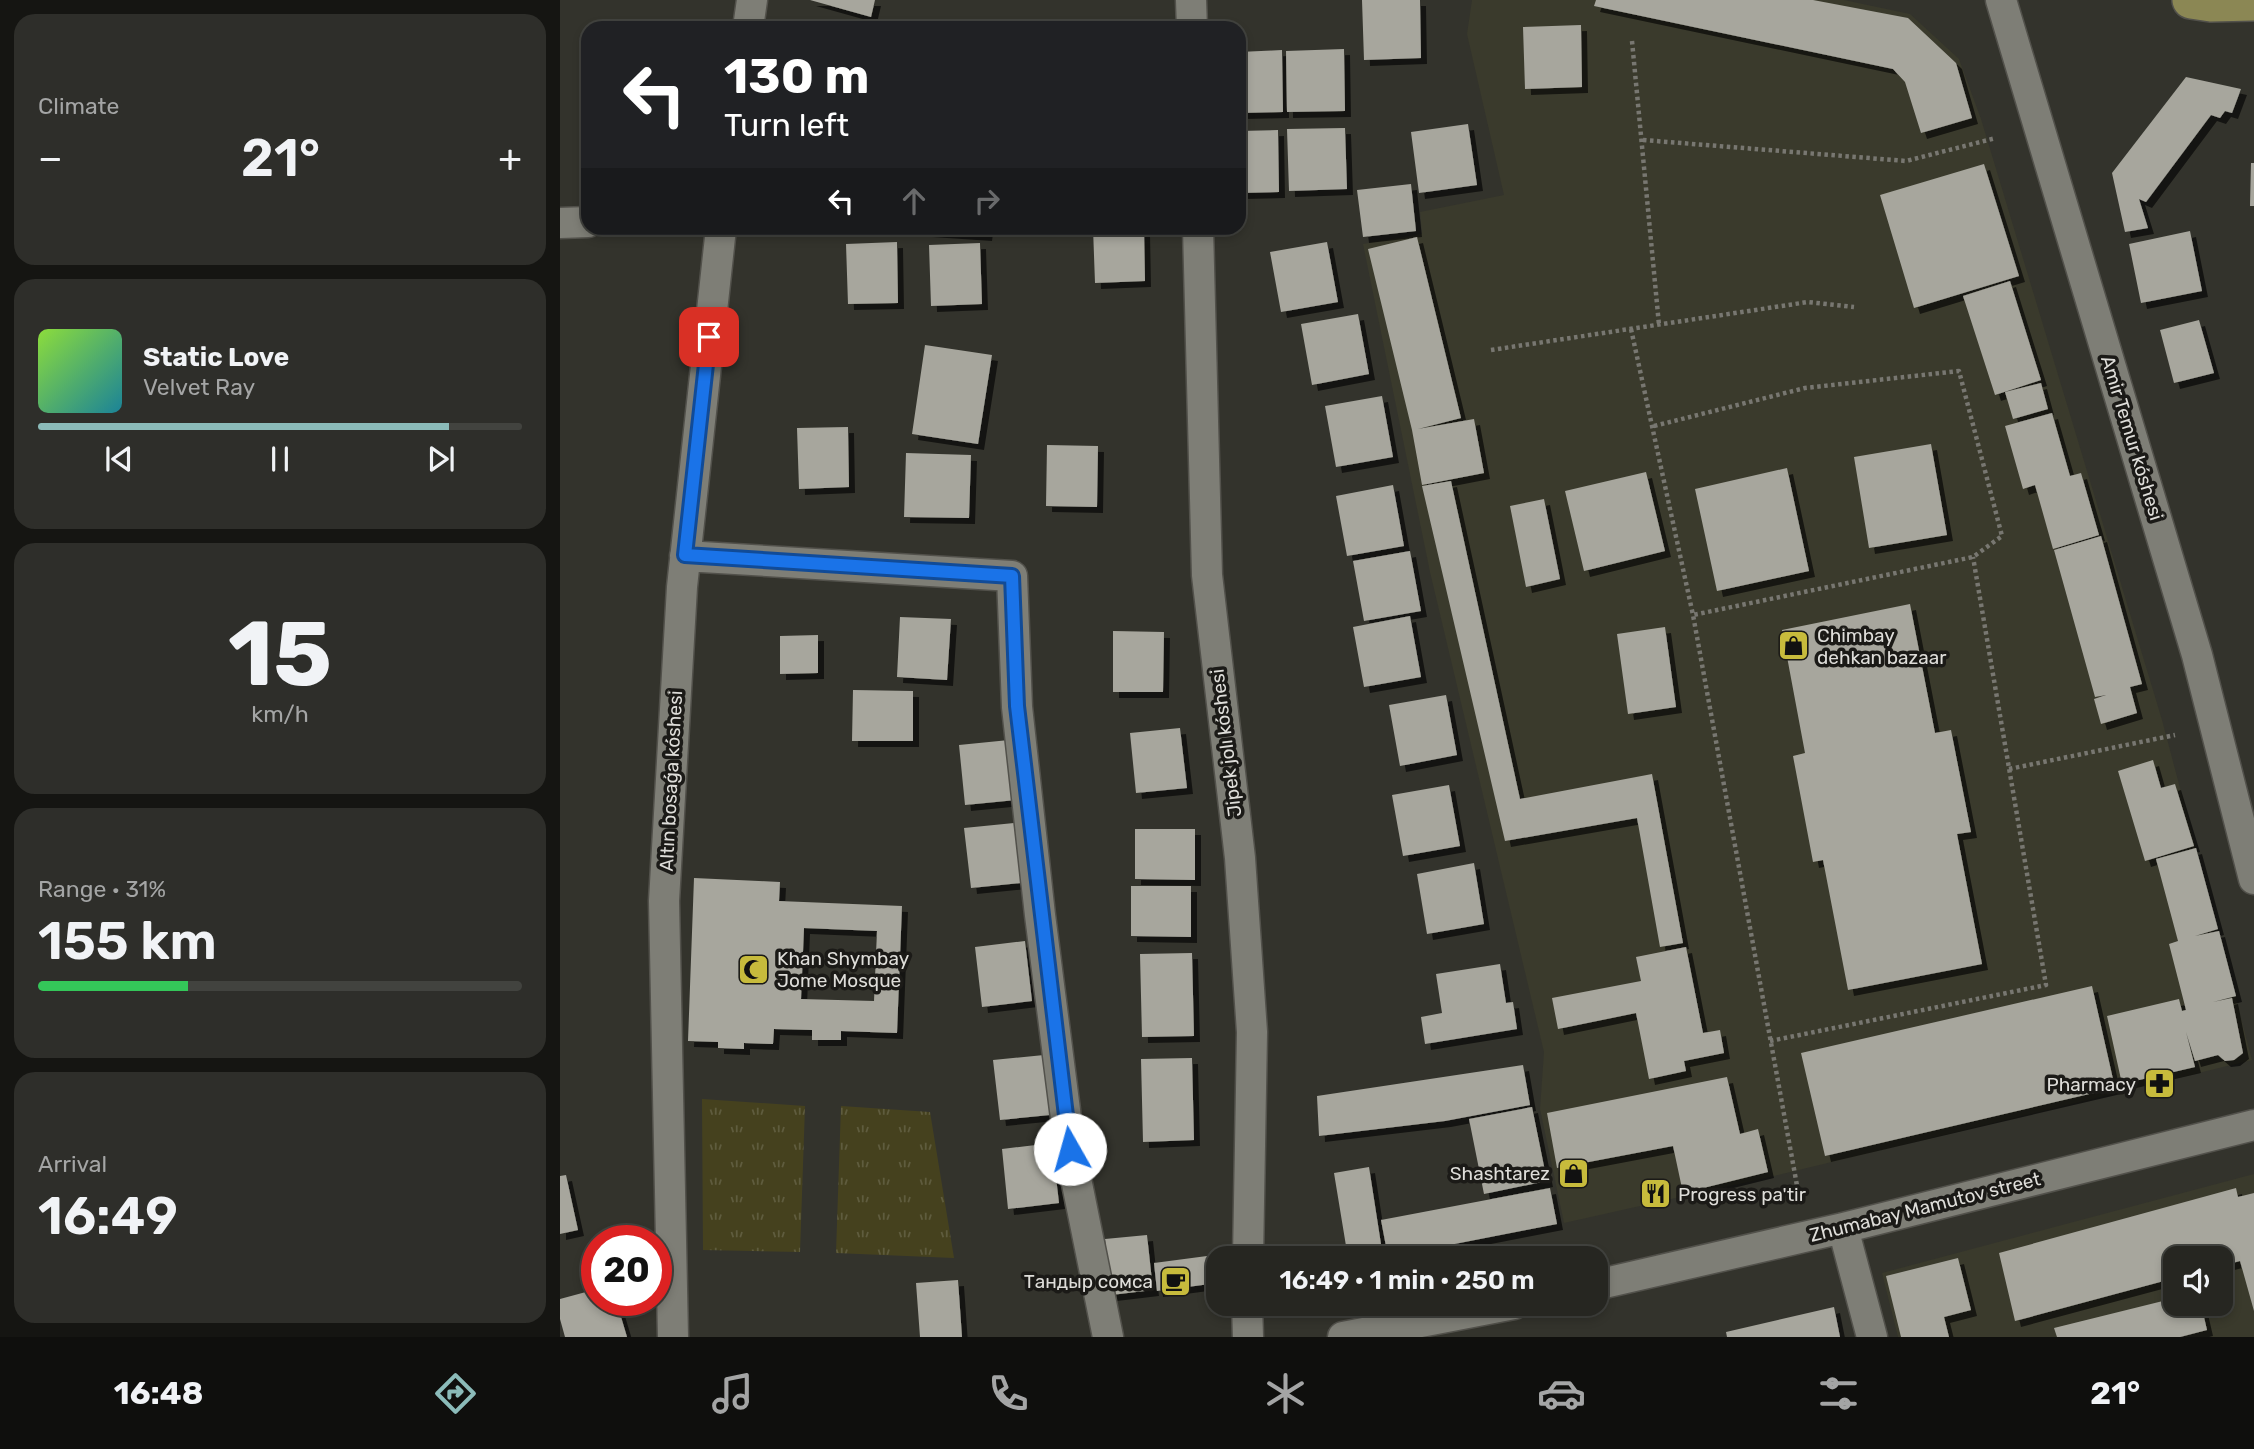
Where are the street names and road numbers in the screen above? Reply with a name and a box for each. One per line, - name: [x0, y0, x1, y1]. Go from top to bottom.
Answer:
- street label: Amir Temur kóshesi: [2096, 353, 2168, 523]
- street label: Jipek jolı kóshesi: [1206, 668, 1246, 818]
- street label: Altın bosaǵa kóshesi: [655, 690, 687, 872]
- street label: Zhumabay Mamutov street: [1807, 1167, 2043, 1247]

